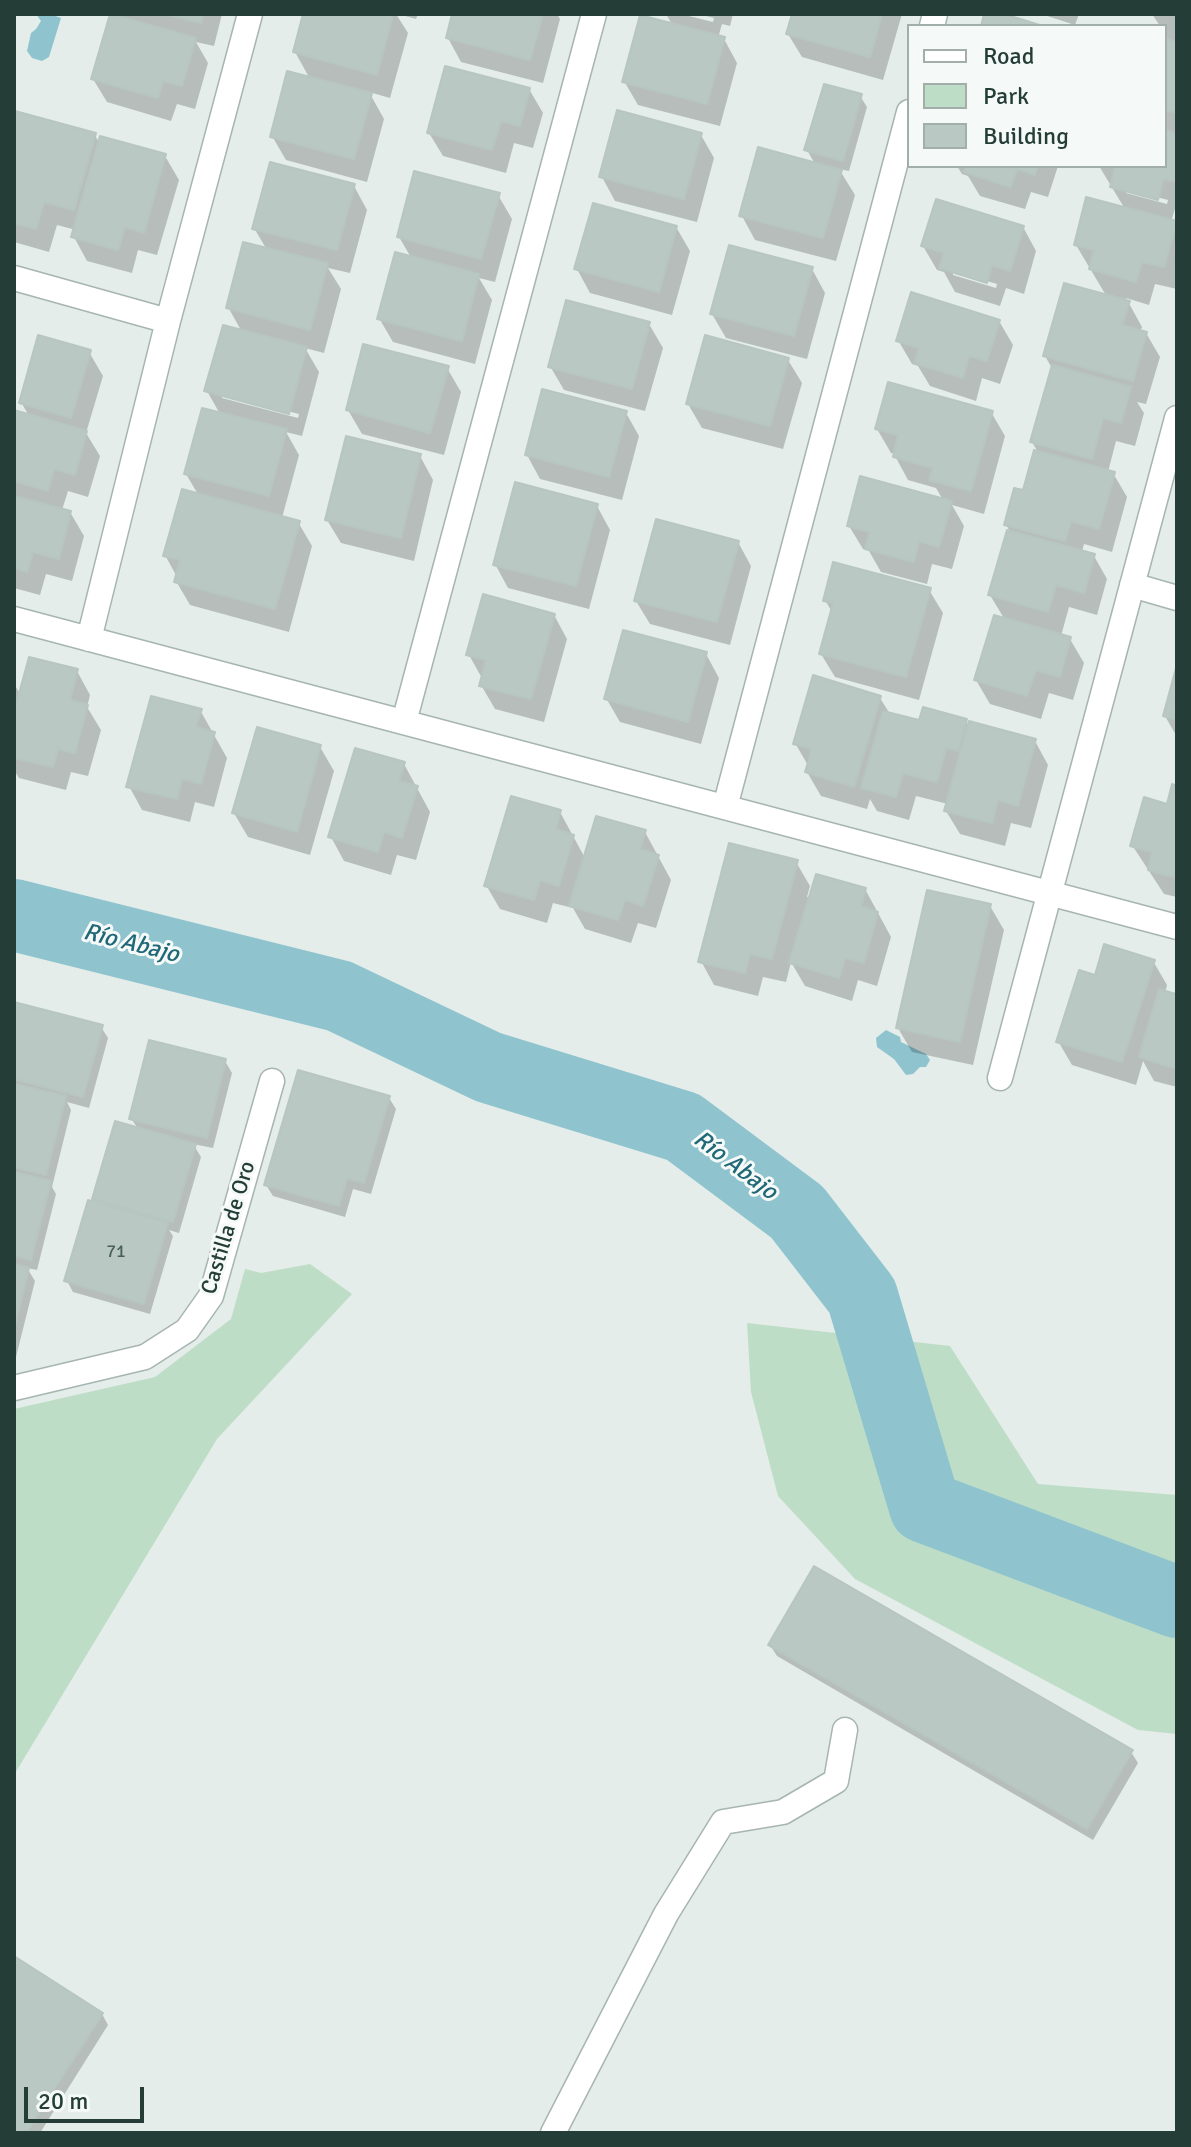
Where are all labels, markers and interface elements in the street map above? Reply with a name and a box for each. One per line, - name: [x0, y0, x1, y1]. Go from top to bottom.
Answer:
- legend: [907, 24, 1167, 168]
- text: Road: [983, 41, 1034, 71]
- text: Park: [983, 81, 1029, 111]
- text: Building: [983, 121, 1069, 151]
- water label: Río Abajo: [80, 918, 182, 970]
- water label: Río Abajo: [687, 1125, 783, 1207]
- street label: Castilla de Oro: [196, 1158, 262, 1298]
- house number: 71: [106, 1241, 126, 1263]
- scale bar: [28, 2071, 148, 2121]
- text: 20 m: [38, 2086, 88, 2116]

